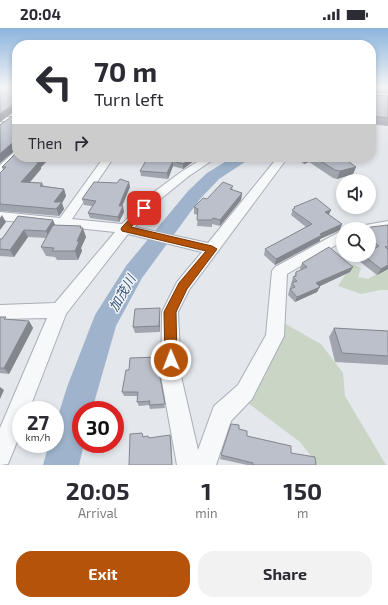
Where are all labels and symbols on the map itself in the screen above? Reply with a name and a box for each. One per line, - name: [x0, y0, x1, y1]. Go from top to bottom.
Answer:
- pin: [127, 191, 161, 225]
- water label: 加茂川: [105, 270, 140, 314]
- position arrow: [150, 339, 192, 381]
- speed limit sign: 30: [72, 401, 124, 453]

